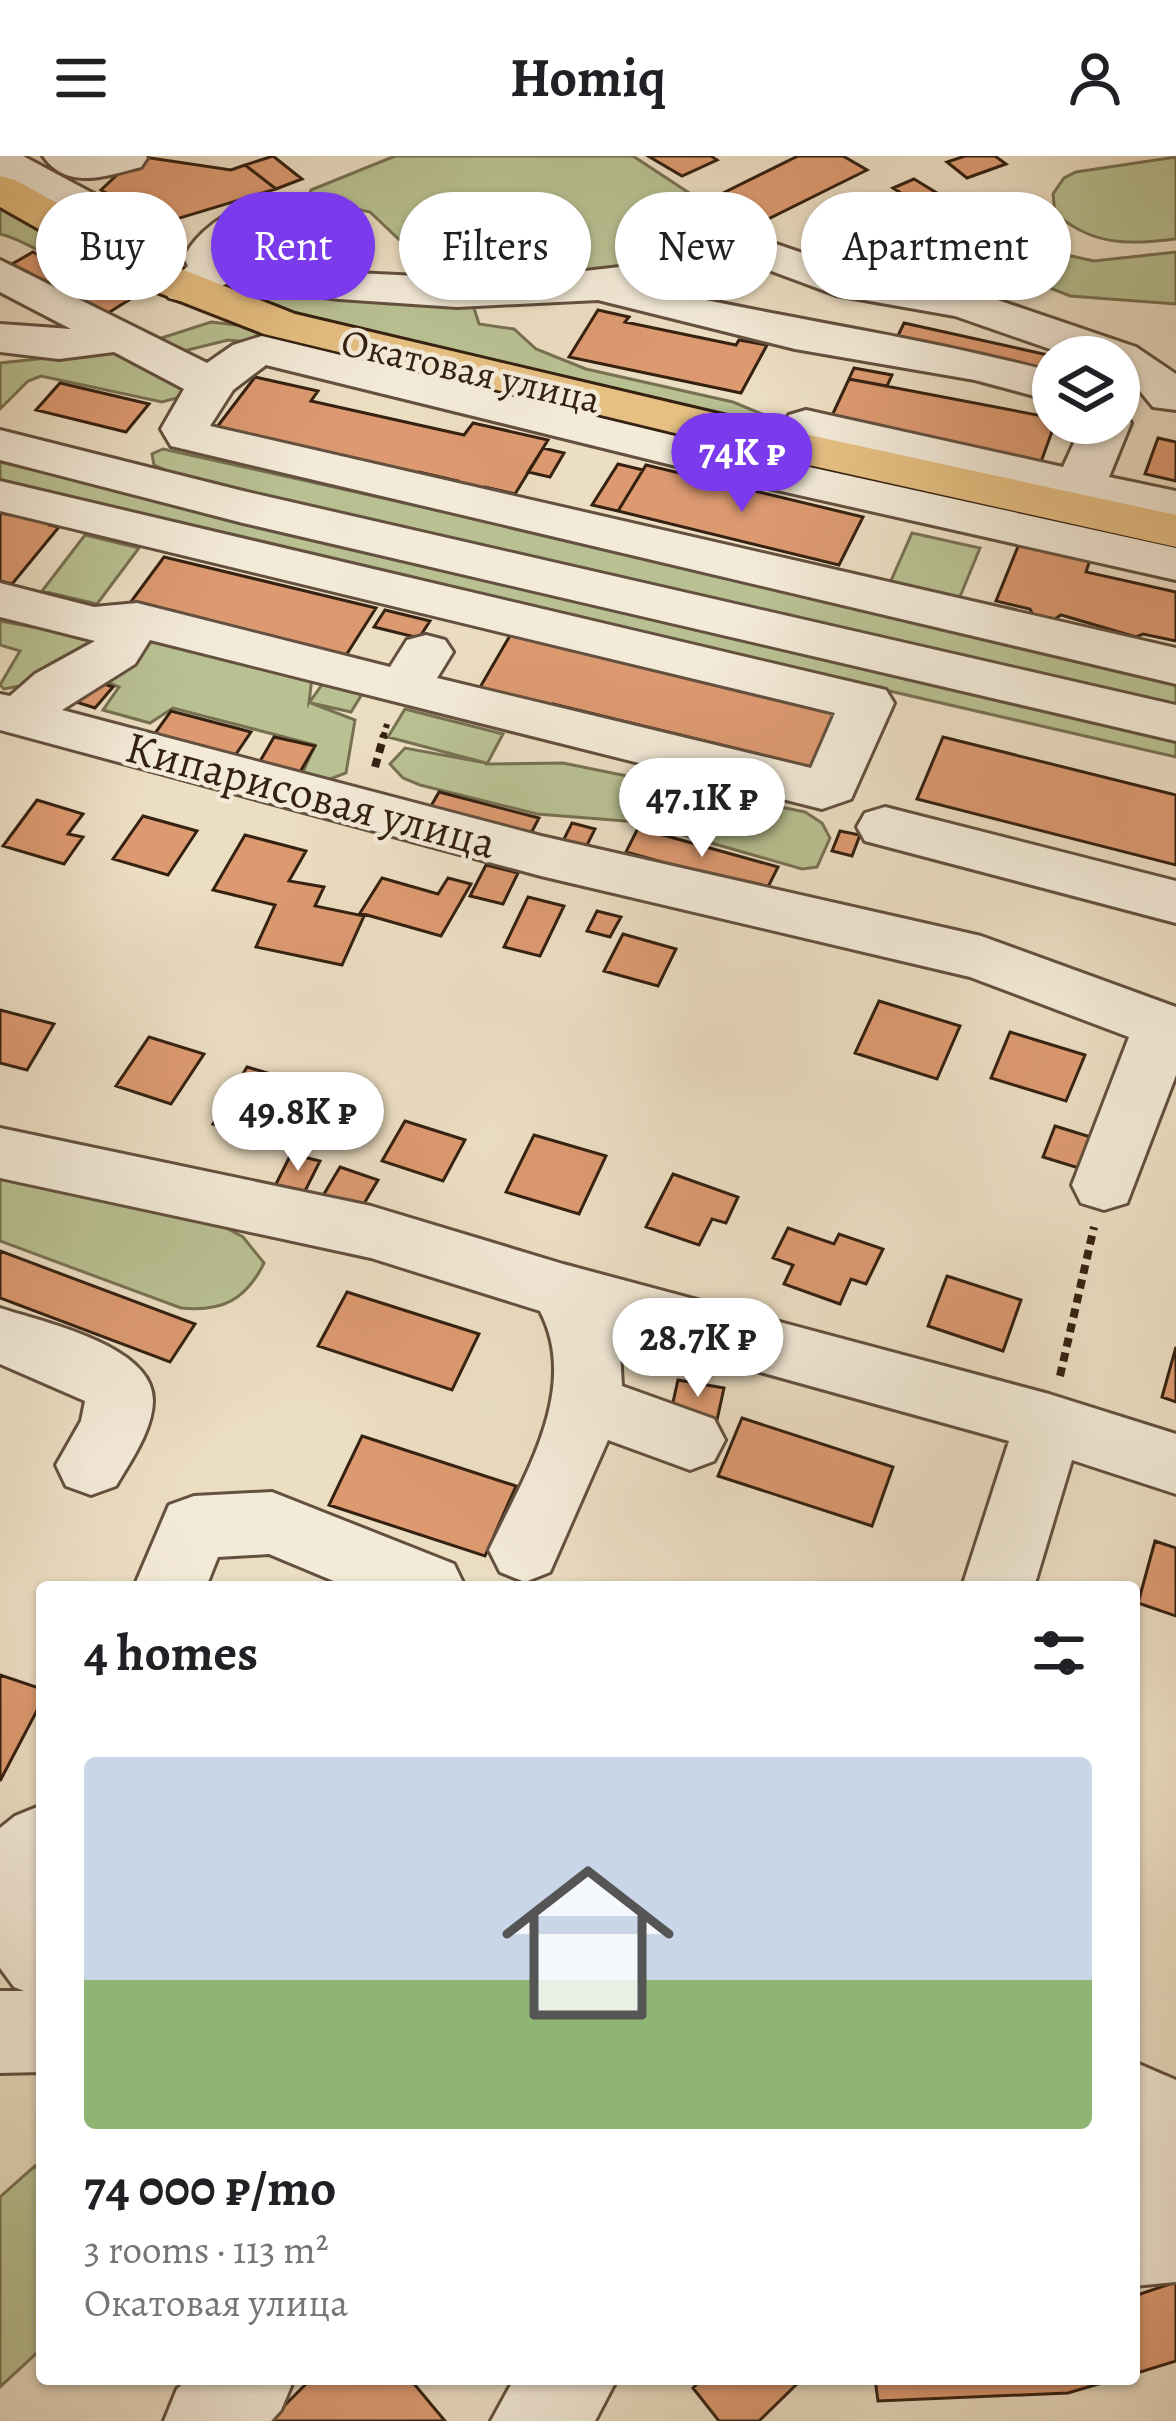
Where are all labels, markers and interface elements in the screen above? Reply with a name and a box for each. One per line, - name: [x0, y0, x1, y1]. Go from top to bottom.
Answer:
- text: Homiq: [510, 41, 666, 115]
- icon: menu: [48, 45, 114, 111]
- icon: person: [1062, 45, 1128, 111]
- chip: Buy: [36, 192, 187, 300]
- chip: Rent: [211, 192, 375, 300]
- chip: Filters: [399, 192, 591, 300]
- chip: New: [615, 192, 777, 300]
- chip: Apartment: [801, 192, 1071, 300]
- street label: Окатовая улица: [336, 315, 606, 426]
- map controls: [1032, 336, 1140, 444]
- button: layers: [1032, 336, 1140, 444]
- pin: 74K ₽: [658, 413, 826, 515]
- text: 74K ₽: [698, 425, 786, 478]
- street label: Кипарисовая улица: [119, 716, 503, 874]
- pin: 47.1K ₽: [591, 758, 813, 860]
- text: 47.1K ₽: [646, 770, 758, 823]
- pin: 49.8K ₽: [187, 1072, 409, 1174]
- text: 49.8K ₽: [239, 1084, 357, 1137]
- pin: 28.7K ₽: [587, 1298, 809, 1400]
- text: 28.7K ₽: [639, 1310, 757, 1363]
- text: 4 homes: [84, 1618, 258, 1688]
- icon: filters: [1026, 1620, 1092, 1686]
- icon: home: [480, 1835, 696, 2051]
- text: 74 000 ₽/mo: [84, 2153, 336, 2223]
- text: 3 rooms · 113 m²: [84, 2223, 329, 2276]
- text: Окатовая улица: [84, 2276, 348, 2329]

